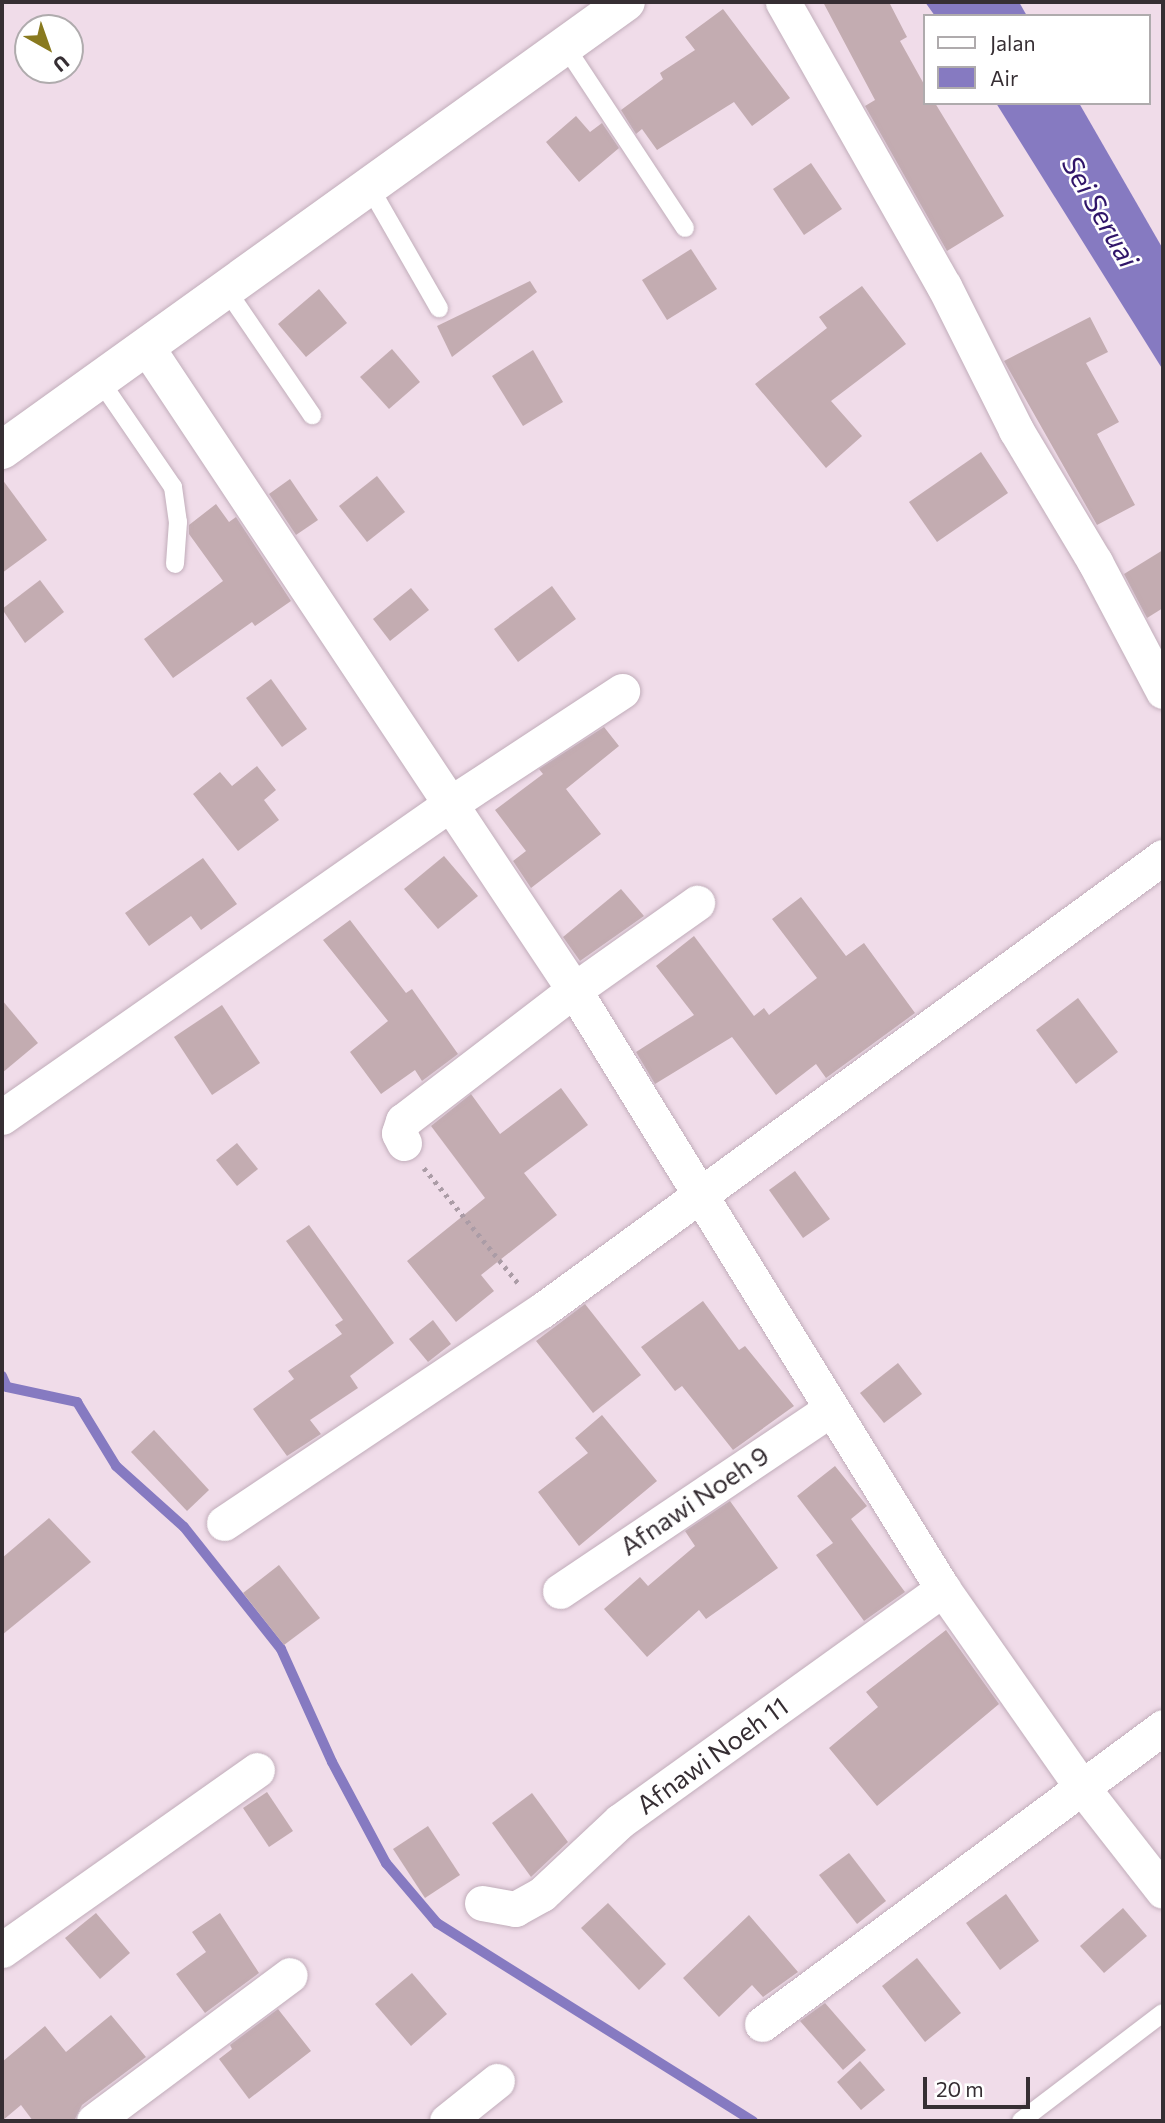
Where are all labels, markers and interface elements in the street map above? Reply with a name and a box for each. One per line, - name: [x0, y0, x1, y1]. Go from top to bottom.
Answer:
- north arrow: [14, 14, 84, 84]
- legend: [923, 14, 1151, 105]
- text: Jalan: [990, 30, 1035, 55]
- text: U: [49, 51, 74, 77]
- text: Air: [990, 65, 1018, 90]
- water label: Sei Seruai: [1056, 149, 1146, 273]
- street label: Afnawi Noeh 9: [614, 1439, 774, 1561]
- street label: Afnawi Noeh 11: [630, 1690, 794, 1820]
- scale bar: [927, 2064, 1034, 2108]
- text: 20 m: [936, 2076, 984, 2101]

